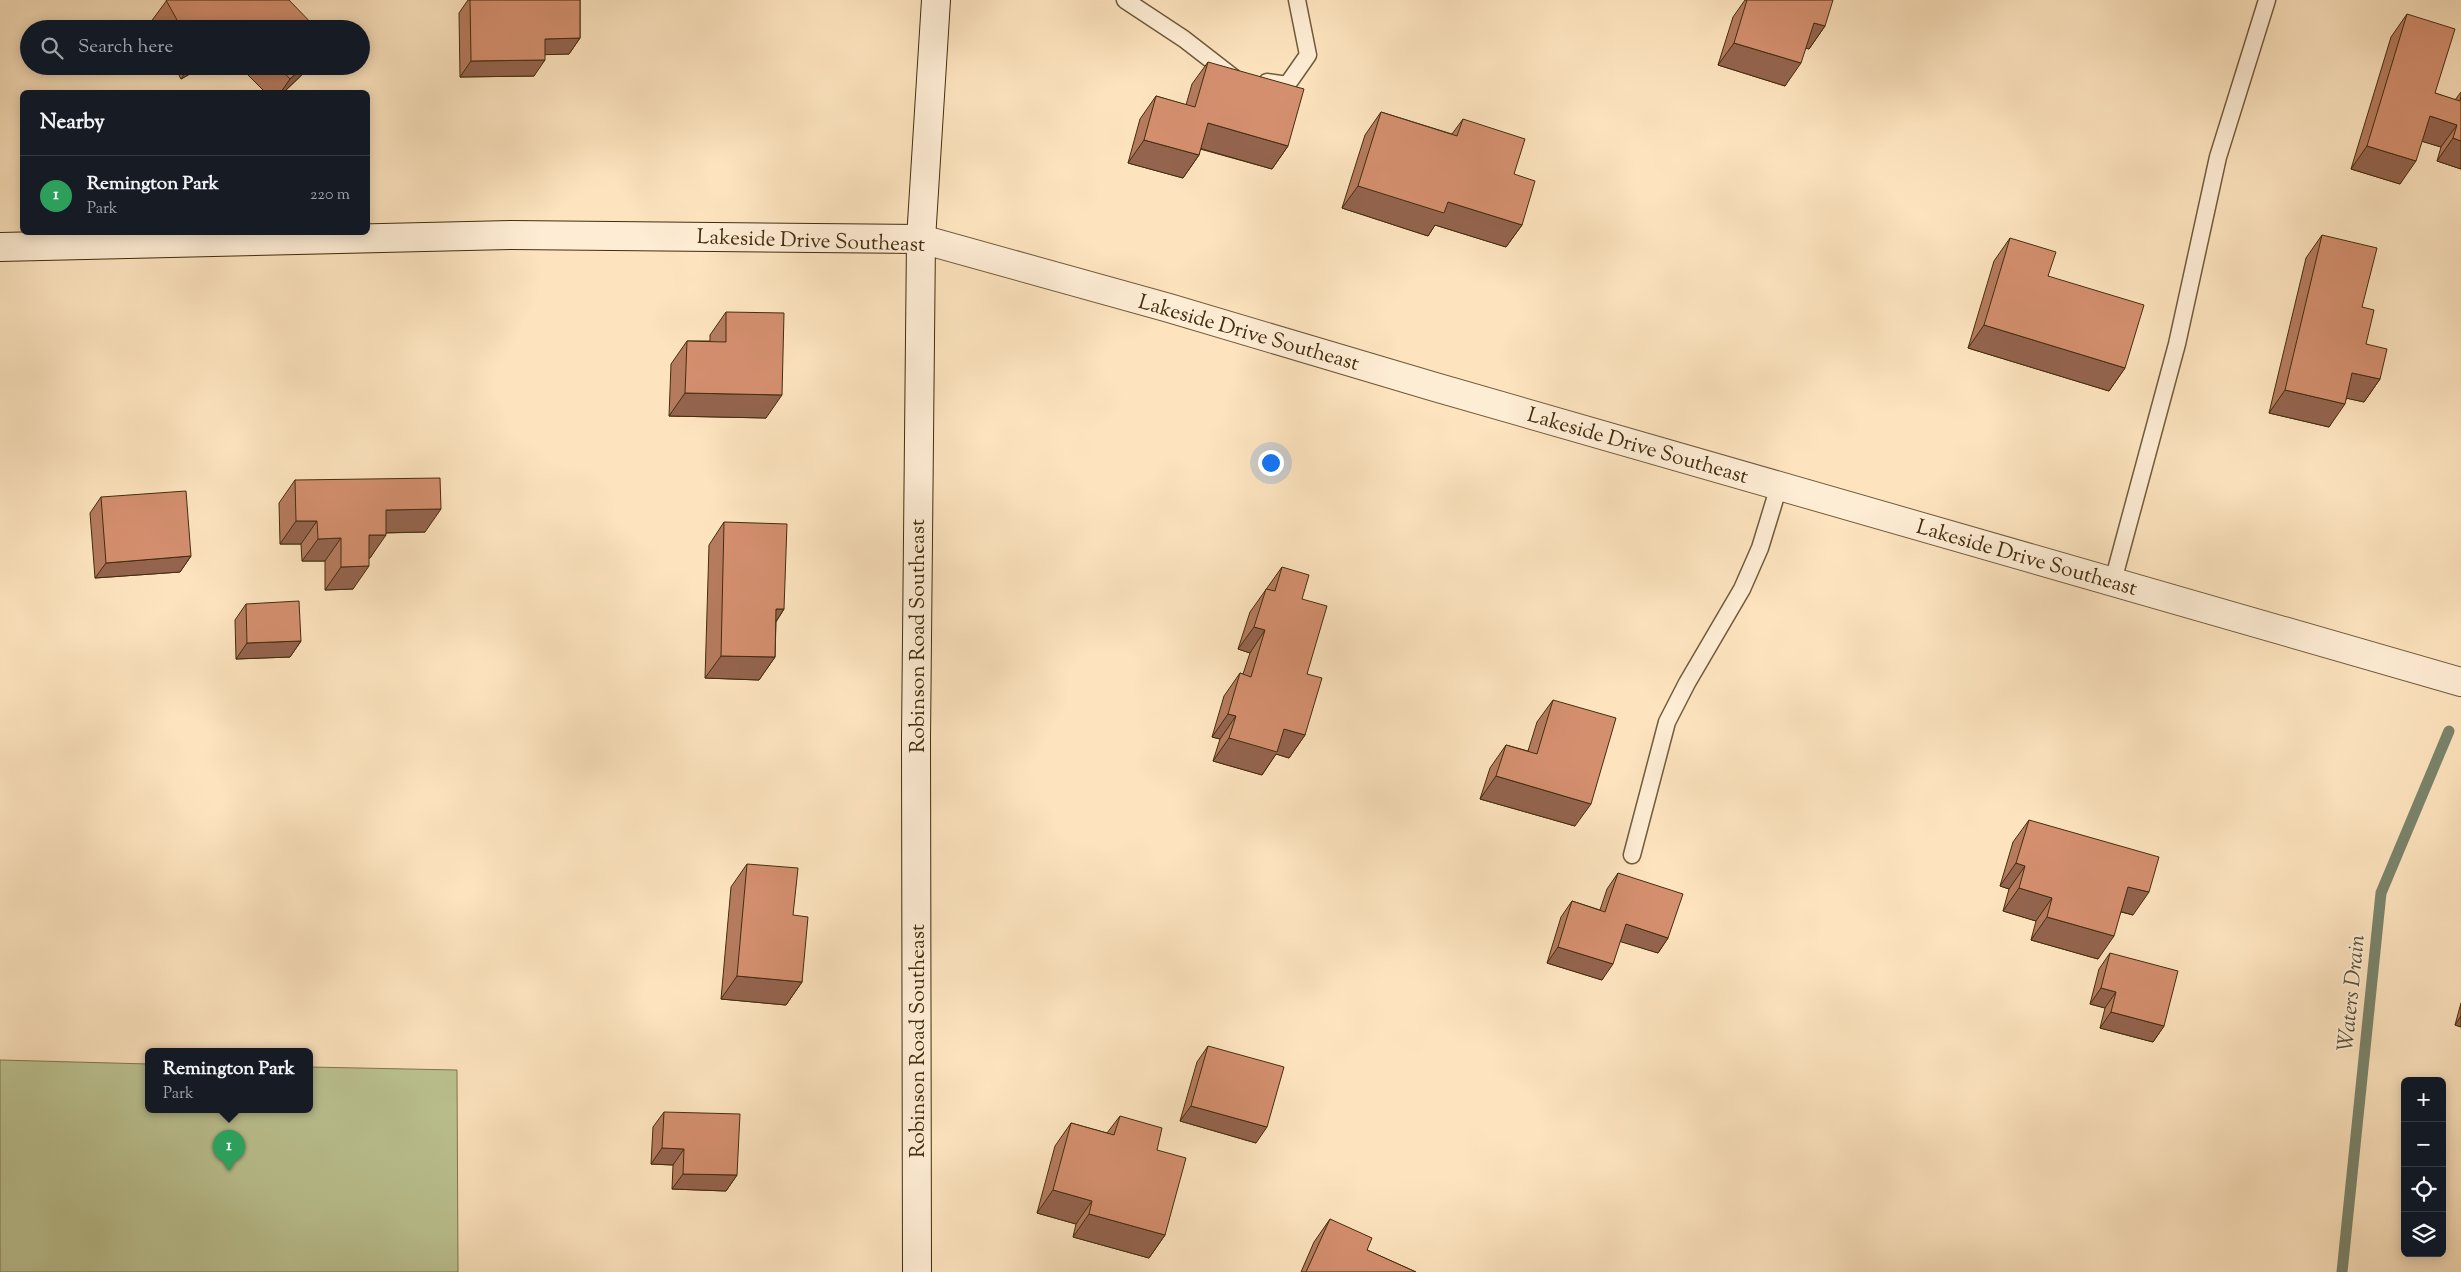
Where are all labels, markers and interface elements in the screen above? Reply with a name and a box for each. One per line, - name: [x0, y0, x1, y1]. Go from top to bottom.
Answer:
- search box: [20, 20, 370, 75]
- icon: search: [38, 34, 66, 62]
- text: Search here: [78, 34, 173, 61]
- text: Nearby: [40, 108, 105, 138]
- text: Remington Park: [87, 171, 219, 198]
- text: 1: [53, 184, 59, 207]
- text: 220 m: [310, 184, 350, 207]
- text: Park: [87, 198, 118, 221]
- street label: Lakeside Drive Southeast: [696, 223, 926, 261]
- street label: Lakeside Drive Southeast: [1134, 288, 1362, 380]
- street label: Lakeside Drive Southeast: [1523, 401, 1751, 493]
- your location: [1258, 450, 1284, 476]
- street label: Lakeside Drive Southeast: [1912, 513, 2140, 605]
- street label: Robinson Road Southeast: [904, 519, 934, 753]
- street label: Robinson Road Southeast: [904, 924, 934, 1158]
- water label: Waters Drain: [2331, 933, 2375, 1053]
- popup: [145, 1048, 313, 1113]
- text: Remington Park: [163, 1056, 295, 1083]
- map controls: [2401, 1077, 2446, 1257]
- button: +: [2401, 1077, 2446, 1122]
- text: Park: [163, 1083, 194, 1106]
- button: −: [2401, 1122, 2446, 1167]
- pin: 1: [213, 1130, 245, 1171]
- button: locate: [2401, 1167, 2446, 1212]
- button: layers: [2401, 1212, 2446, 1257]

